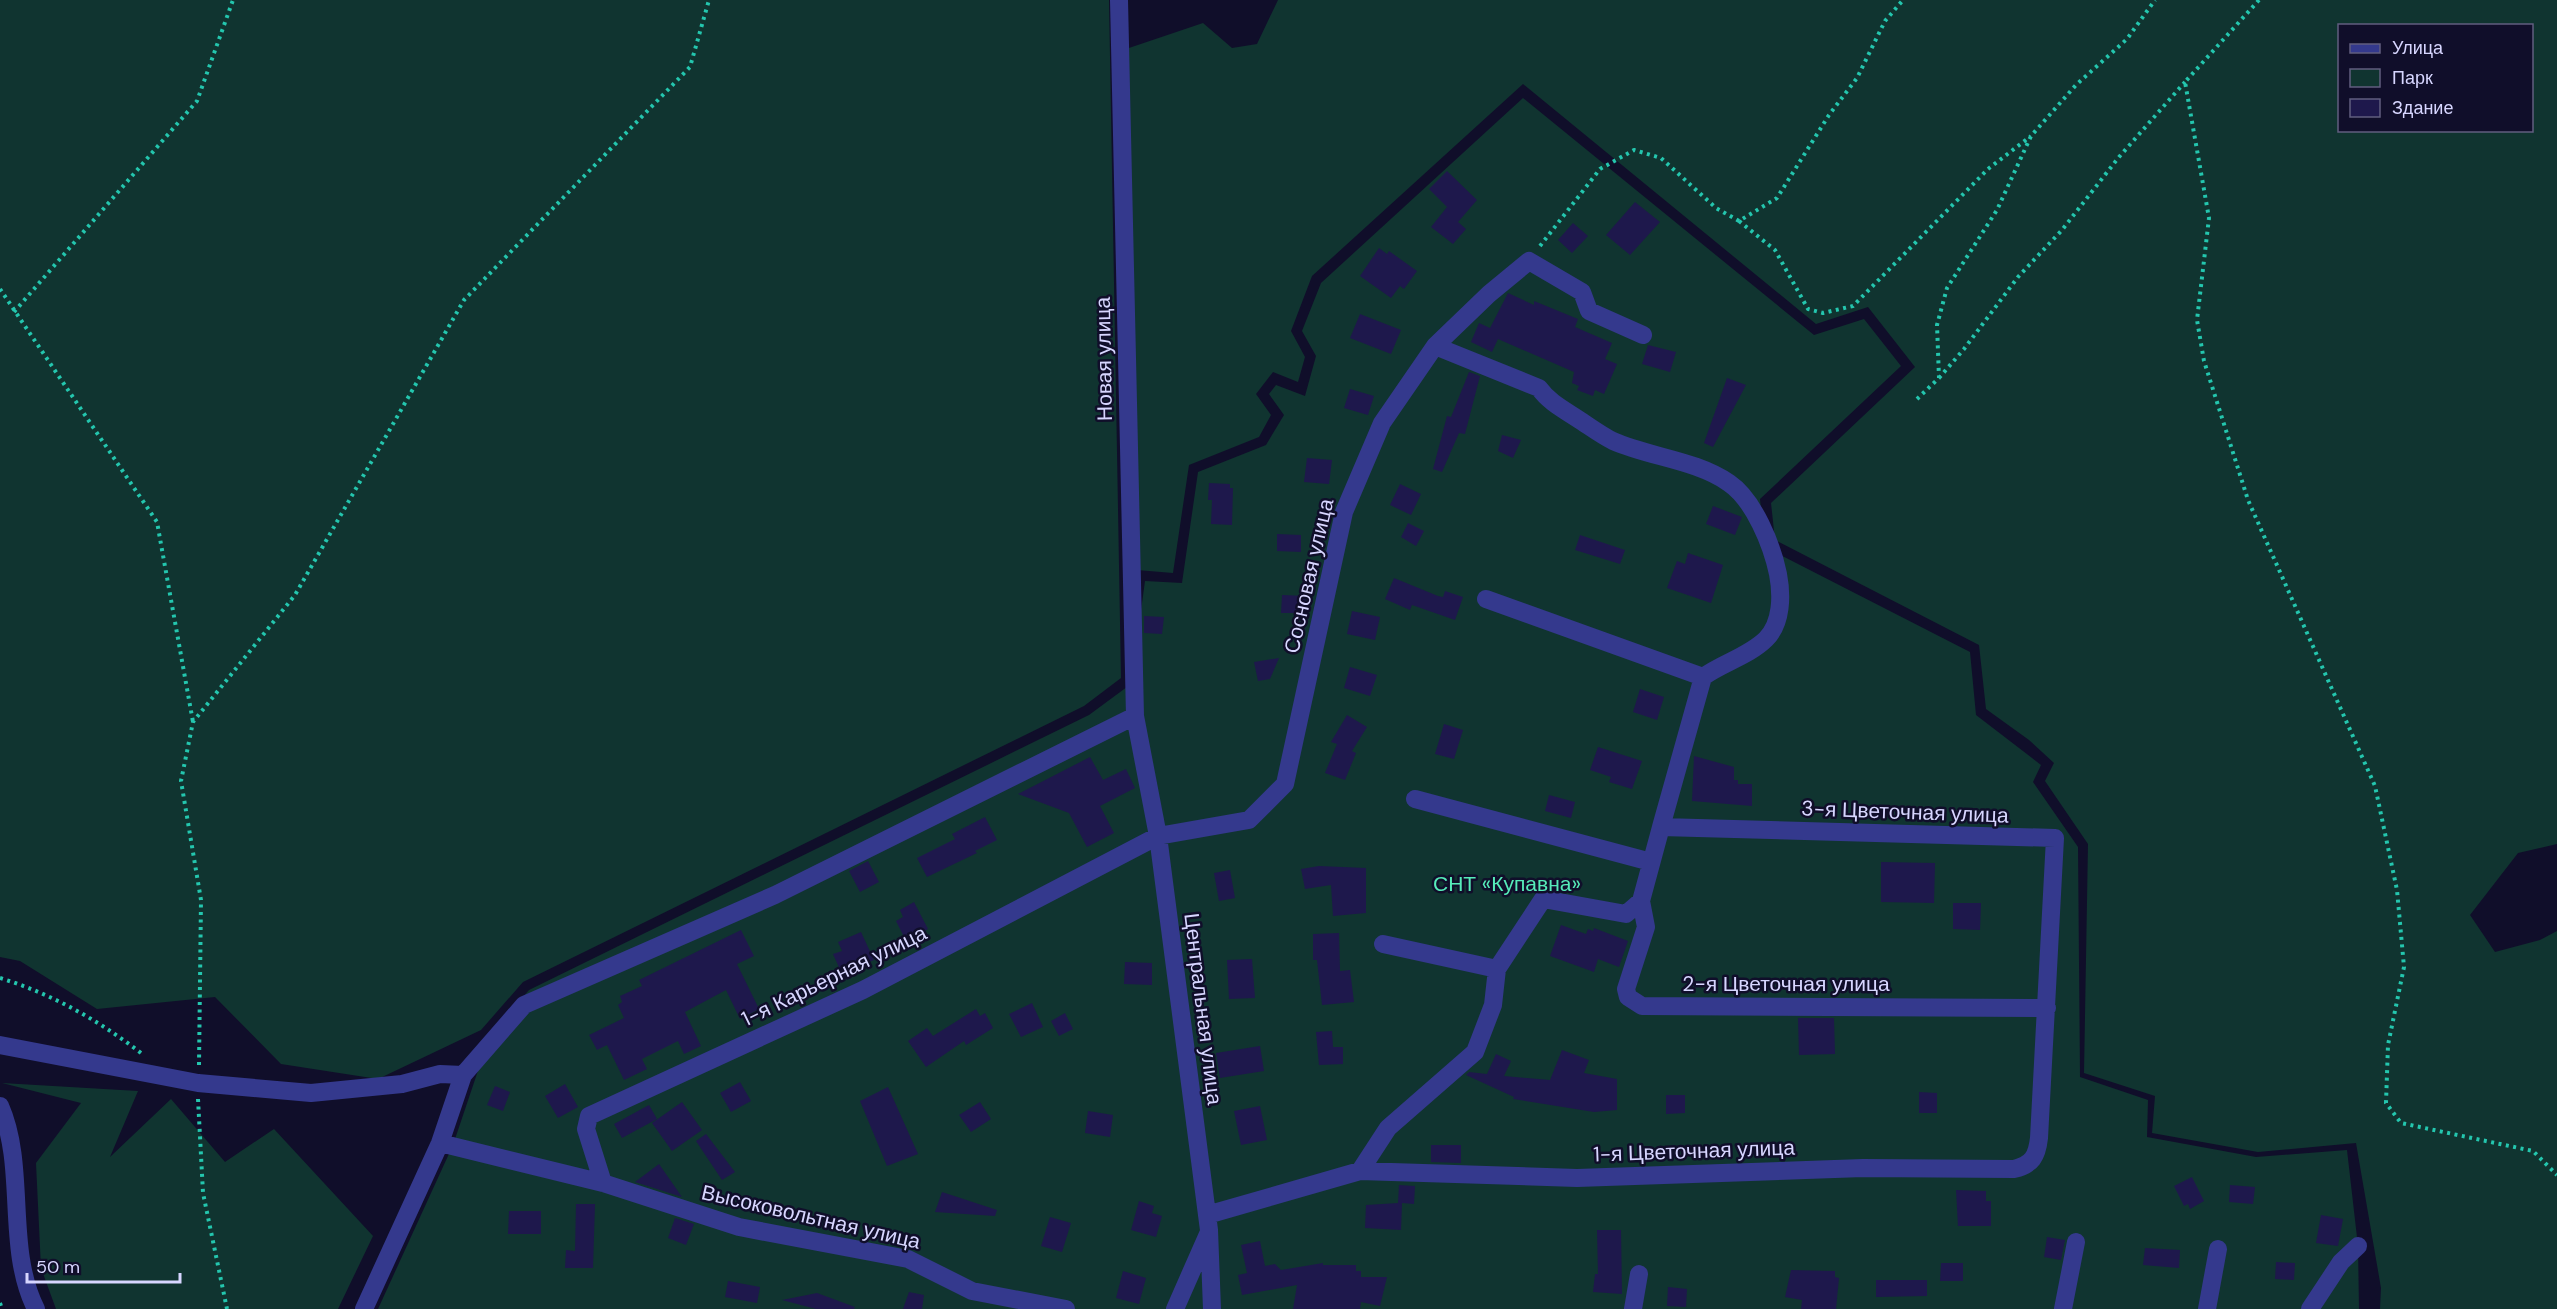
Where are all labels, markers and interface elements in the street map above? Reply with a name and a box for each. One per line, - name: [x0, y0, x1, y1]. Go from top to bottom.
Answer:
- legend: [2338, 24, 2533, 132]
- text: Улица: [2392, 36, 2444, 60]
- text: Парк: [2392, 66, 2433, 90]
- text: Здание: [2392, 96, 2453, 120]
- street label: Новая улица: [1089, 296, 1119, 421]
- street label: Сосновая улица: [1278, 496, 1340, 656]
- street label: 3-я Цветочная улица: [1801, 794, 2010, 830]
- park label: СНТ «Купавна»: [1433, 870, 1581, 898]
- street label: Центральная улица: [1177, 912, 1229, 1107]
- street label: 1-я Карьерная улица: [737, 919, 932, 1033]
- street label: 2-я Цветочная улица: [1682, 970, 1890, 998]
- street label: 1-я Цветочная улица: [1593, 1133, 1796, 1169]
- street label: Высоковольтная улица: [699, 1178, 924, 1256]
- scale bar: [27, 1246, 180, 1284]
- text: 50 m: [36, 1255, 80, 1279]

